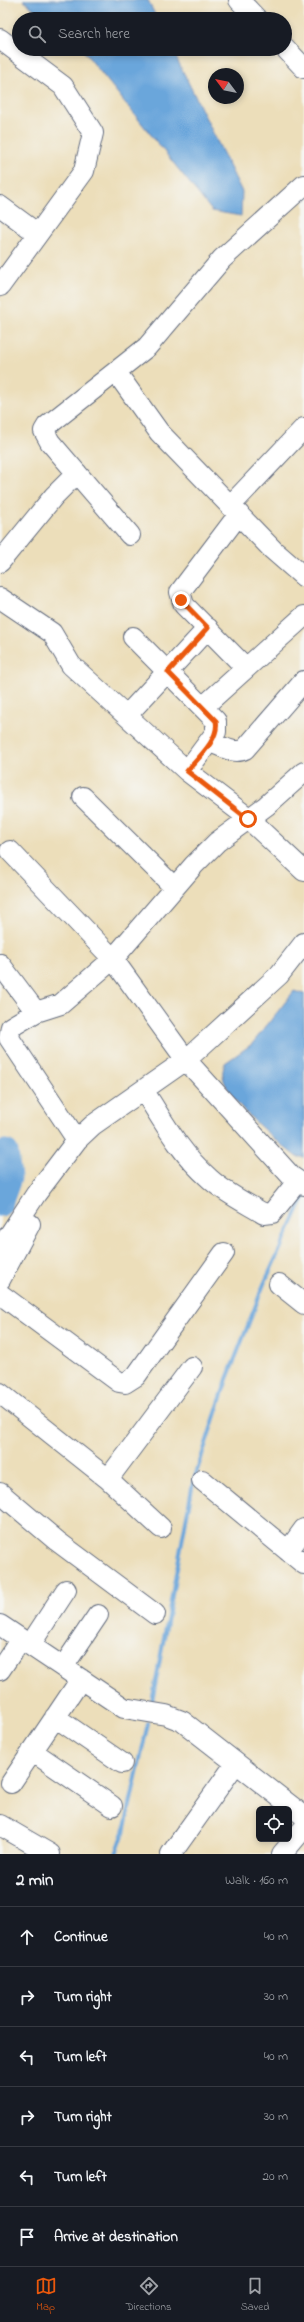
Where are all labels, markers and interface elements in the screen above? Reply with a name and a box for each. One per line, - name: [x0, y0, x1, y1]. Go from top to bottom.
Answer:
- search box: [12, 12, 292, 56]
- icon: search: [26, 23, 48, 45]
- text: Search here: [58, 23, 130, 45]
- north arrow: [208, 68, 244, 104]
- route end: [172, 591, 190, 609]
- route start: [239, 810, 257, 828]
- map controls: [256, 1806, 292, 1842]
- button: locate: [256, 1806, 292, 1842]
- text: 2 min: [16, 1868, 53, 1893]
- text: Walk · 160 m: [225, 1871, 288, 1890]
- icon: ahead: [16, 1926, 38, 1948]
- text: Continue: [54, 1926, 108, 1948]
- text: 40 m: [264, 1927, 288, 1946]
- icon: right: [16, 1986, 38, 2008]
- text: Turn right: [54, 1986, 112, 2008]
- text: 30 m: [264, 1987, 288, 2006]
- icon: left: [16, 2046, 38, 2068]
- text: Turn left: [54, 2046, 107, 2068]
- text: 40 m: [264, 2047, 288, 2066]
- icon: right: [16, 2106, 38, 2128]
- text: Turn right: [54, 2106, 112, 2128]
- text: 30 m: [264, 2107, 288, 2126]
- icon: left: [16, 2166, 38, 2188]
- text: Turn left: [54, 2166, 107, 2188]
- text: 20 m: [263, 2167, 288, 2186]
- icon: arrive: [16, 2226, 38, 2248]
- text: Arrive at destination: [54, 2226, 178, 2248]
- tab: Map: [35, 2275, 57, 2315]
- tab: Directions: [126, 2275, 171, 2315]
- tab: Saved: [241, 2275, 269, 2315]

